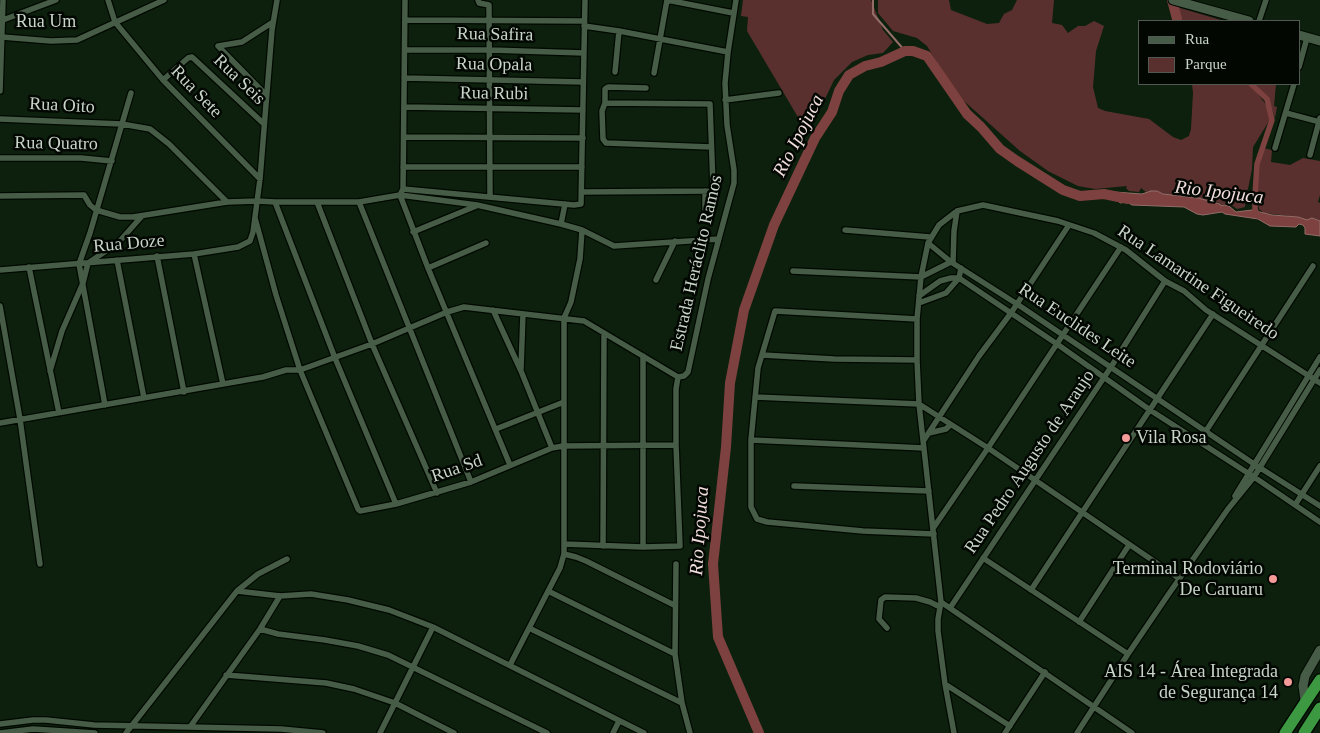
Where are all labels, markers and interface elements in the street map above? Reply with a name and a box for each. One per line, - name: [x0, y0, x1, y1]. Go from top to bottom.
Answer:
- street label: Rua Um: [16, 11, 76, 33]
- legend: [1138, 20, 1300, 85]
- street label: Rua Safira: [457, 24, 533, 46]
- text: Rua: [1185, 31, 1209, 47]
- street label: Rua Seis: [209, 50, 269, 110]
- street label: Rua Opala: [456, 54, 532, 76]
- text: Parque: [1185, 56, 1227, 72]
- street label: Rua Sete: [166, 61, 226, 123]
- street label: Rua Rubi: [460, 83, 528, 105]
- water label: Rio Ipojuca: [769, 91, 829, 181]
- street label: Rua Oito: [29, 94, 95, 118]
- street label: Rua Quatro: [14, 132, 98, 156]
- street label: Estrada Heráclito Ramos: [666, 173, 728, 353]
- water label: Rio Ipojuca: [1173, 176, 1265, 210]
- street label: Rua Lamartine Figueiredo: [1113, 221, 1283, 345]
- street label: Rua Doze: [92, 230, 166, 258]
- street label: Rua Euclides Leite: [1014, 279, 1140, 373]
- street label: Rua Pedro Augusto de Araujo: [960, 366, 1100, 558]
- place label: Vila Rosa: [1136, 427, 1206, 449]
- marker: Vila Rosa: [1120, 432, 1132, 444]
- street label: Rua Sd: [429, 450, 485, 488]
- water label: Rio Ipojuca: [686, 486, 714, 576]
- place label: Terminal Rodoviário De Caruaru: [1113, 558, 1263, 600]
- marker: Terminal Rodoviário De Caruaru: [1267, 573, 1279, 585]
- place label: AIS 14 - Área Integrada de Segurança 14: [1104, 661, 1278, 704]
- marker: AIS 14 - Área Integrada de Segurança 14: [1282, 676, 1294, 688]

